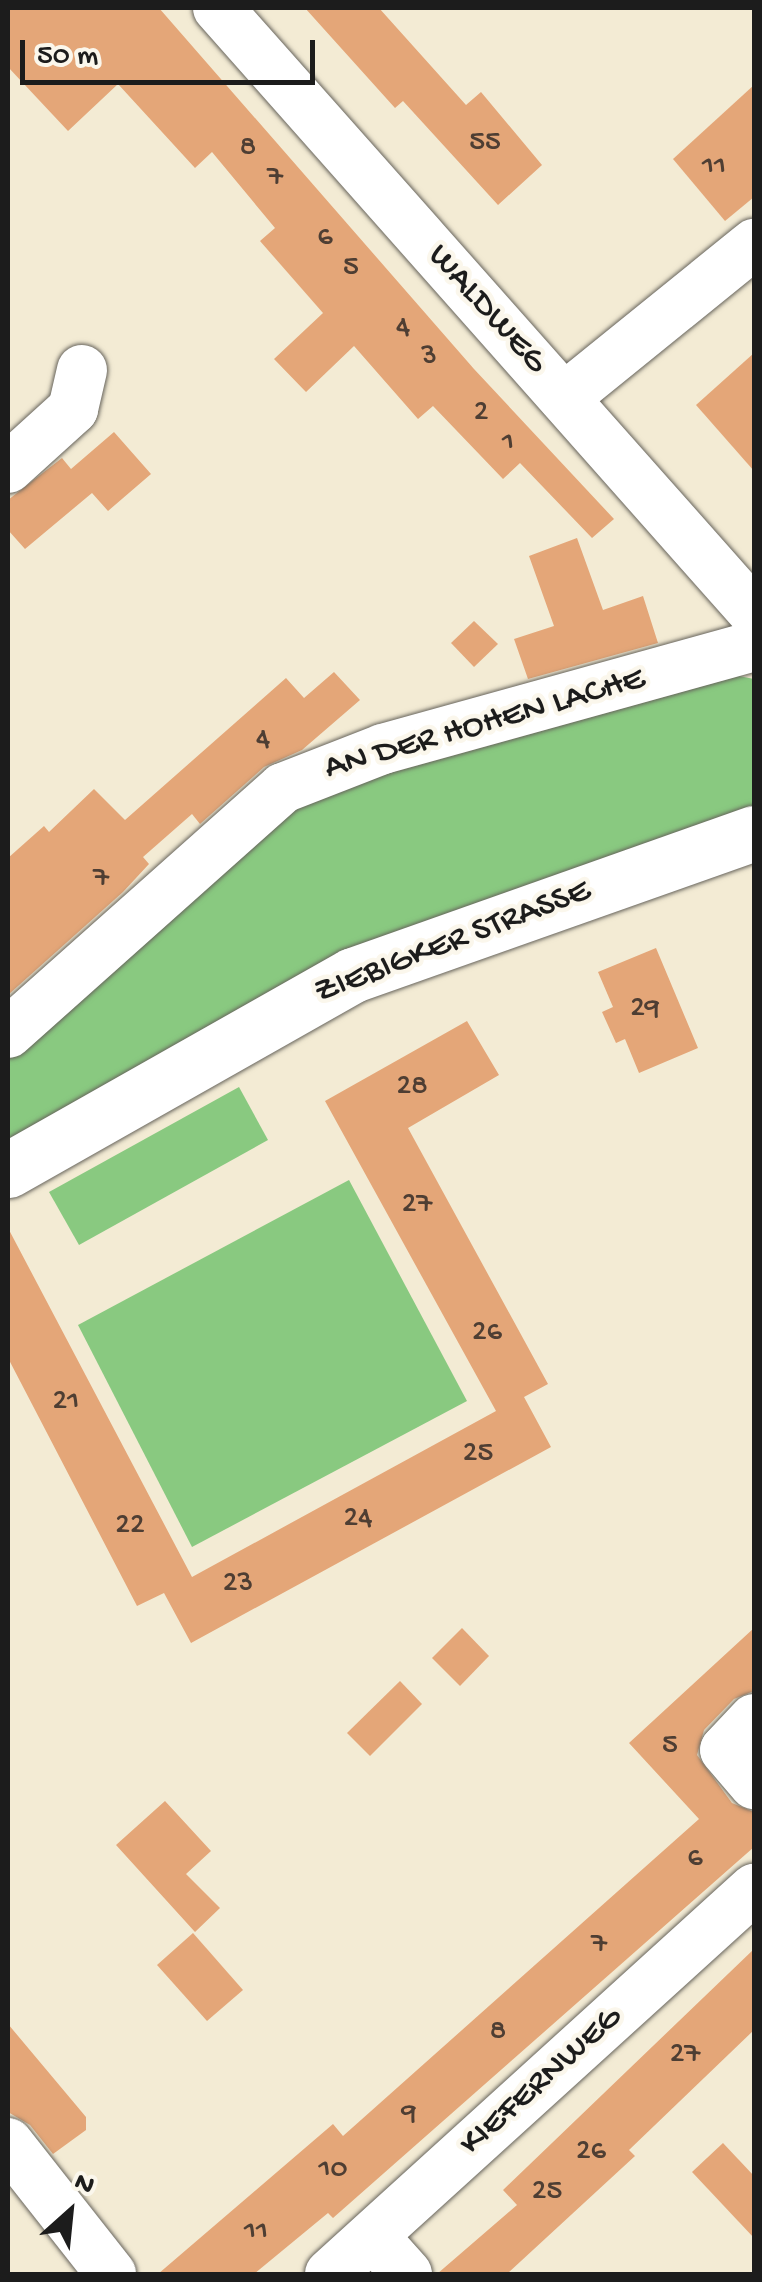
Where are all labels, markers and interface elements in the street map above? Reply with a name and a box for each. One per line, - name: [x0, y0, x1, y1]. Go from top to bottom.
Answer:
- scale bar: [25, 20, 320, 82]
- text: 50 m: [37, 40, 98, 75]
- house number: 55: [469, 126, 501, 162]
- house number: 8: [240, 131, 256, 167]
- house number: 11: [702, 150, 726, 186]
- house number: 7: [267, 161, 283, 197]
- house number: 6: [317, 221, 333, 257]
- street label: WALDWEG: [417, 237, 555, 383]
- house number: 5: [343, 251, 359, 287]
- house number: 4: [396, 311, 410, 347]
- house number: 3: [421, 340, 437, 376]
- house number: 2: [474, 396, 488, 432]
- house number: 1: [502, 426, 514, 462]
- street label: AN DER HOHEN LACHE: [320, 659, 650, 791]
- house number: 4: [256, 723, 270, 759]
- house number: 7: [93, 862, 109, 898]
- street label: ZIEBIGKER STRASSE: [309, 871, 597, 1015]
- house number: 29: [630, 992, 660, 1028]
- house number: 28: [396, 1070, 428, 1106]
- house number: 27: [402, 1188, 432, 1224]
- house number: 26: [472, 1316, 502, 1352]
- house number: 21: [53, 1385, 79, 1421]
- house number: 25: [463, 1437, 493, 1473]
- house number: 24: [344, 1502, 372, 1538]
- house number: 22: [115, 1509, 145, 1545]
- house number: 23: [223, 1567, 253, 1603]
- house number: 5: [662, 1729, 678, 1765]
- house number: 6: [687, 1842, 703, 1878]
- house number: 7: [591, 1928, 607, 1964]
- street label: KIEFERNWEG: [452, 1998, 632, 2166]
- house number: 8: [490, 2015, 506, 2051]
- house number: 27: [670, 2038, 700, 2074]
- house number: 9: [401, 2097, 417, 2133]
- house number: 26: [576, 2135, 606, 2171]
- house number: 10: [318, 2153, 348, 2189]
- north arrow: [20, 2162, 120, 2262]
- text: N: [68, 2166, 99, 2204]
- house number: 25: [532, 2175, 562, 2211]
- house number: 11: [244, 2215, 268, 2251]

